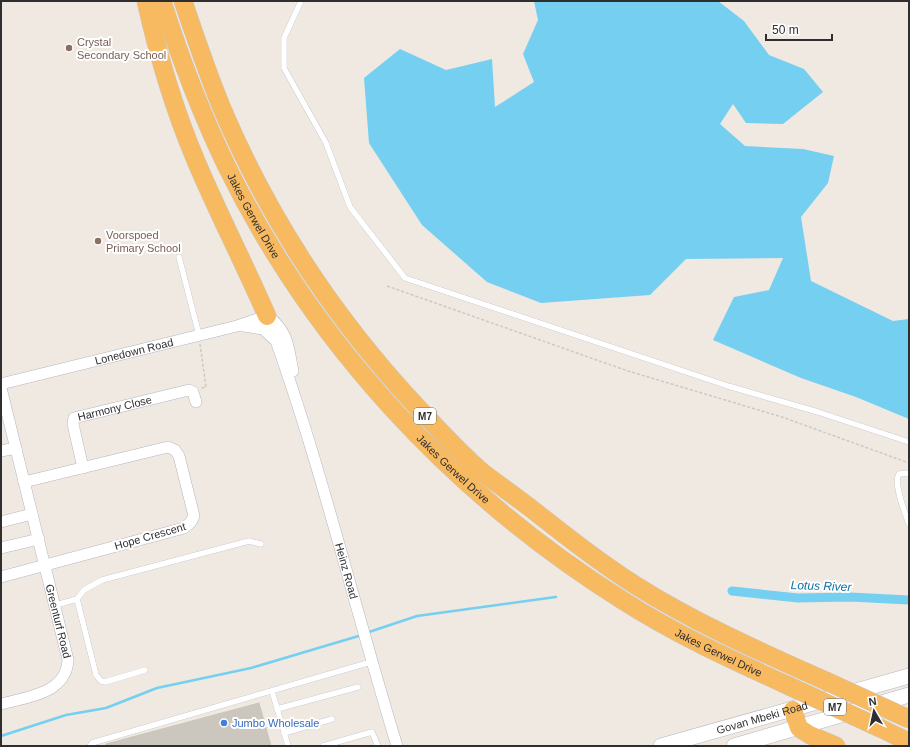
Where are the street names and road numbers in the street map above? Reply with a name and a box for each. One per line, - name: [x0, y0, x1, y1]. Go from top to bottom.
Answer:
- street label: Jakes Gerwel Drive: [225, 171, 282, 260]
- street label: Lonedown Road: [94, 336, 174, 367]
- street label: Harmony Close: [76, 393, 153, 423]
- road number: M7: [414, 408, 436, 424]
- street label: Jakes Gerwel Drive: [414, 432, 492, 506]
- street label: Hope Crescent: [113, 520, 187, 552]
- street label: Heinz Road: [333, 541, 360, 600]
- street label: Greenturf Road: [43, 583, 73, 659]
- street label: Jakes Gerwel Drive: [673, 626, 764, 679]
- street label: Govan Mbeki Road: [715, 699, 809, 736]
- road number: M7: [824, 699, 846, 715]

